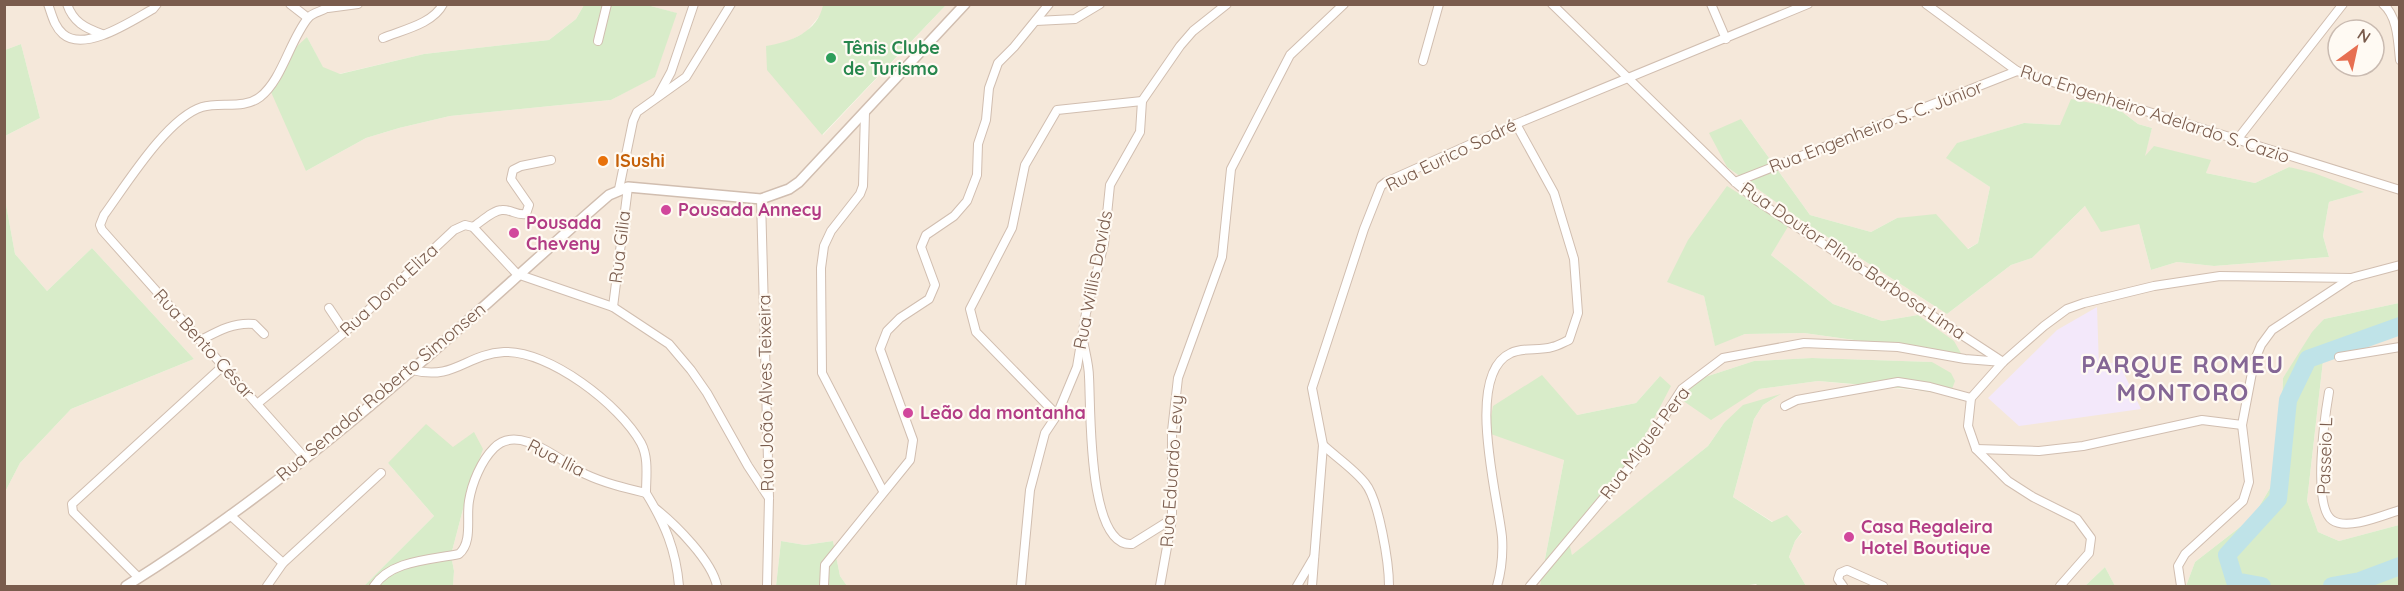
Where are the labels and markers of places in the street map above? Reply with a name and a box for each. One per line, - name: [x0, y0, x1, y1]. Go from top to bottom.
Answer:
- place label: Tênis Clube de Turismo: [843, 36, 940, 80]
- marker: Tênis Clube de Turismo: [824, 51, 838, 65]
- place label: ISushi: [615, 149, 665, 172]
- marker: ISushi: [596, 154, 610, 168]
- place label: Pousada Annecy: [678, 198, 822, 221]
- marker: Pousada Annecy: [659, 203, 673, 217]
- place label: Pousada Cheveny: [526, 211, 601, 255]
- marker: Pousada Cheveny: [507, 226, 521, 240]
- place label: Leão da montanha: [920, 401, 1086, 424]
- marker: Leão da montanha: [901, 406, 915, 420]
- place label: Casa Regaleira Hotel Boutique: [1861, 515, 1993, 559]
- marker: Casa Regaleira Hotel Boutique: [1842, 530, 1856, 544]

